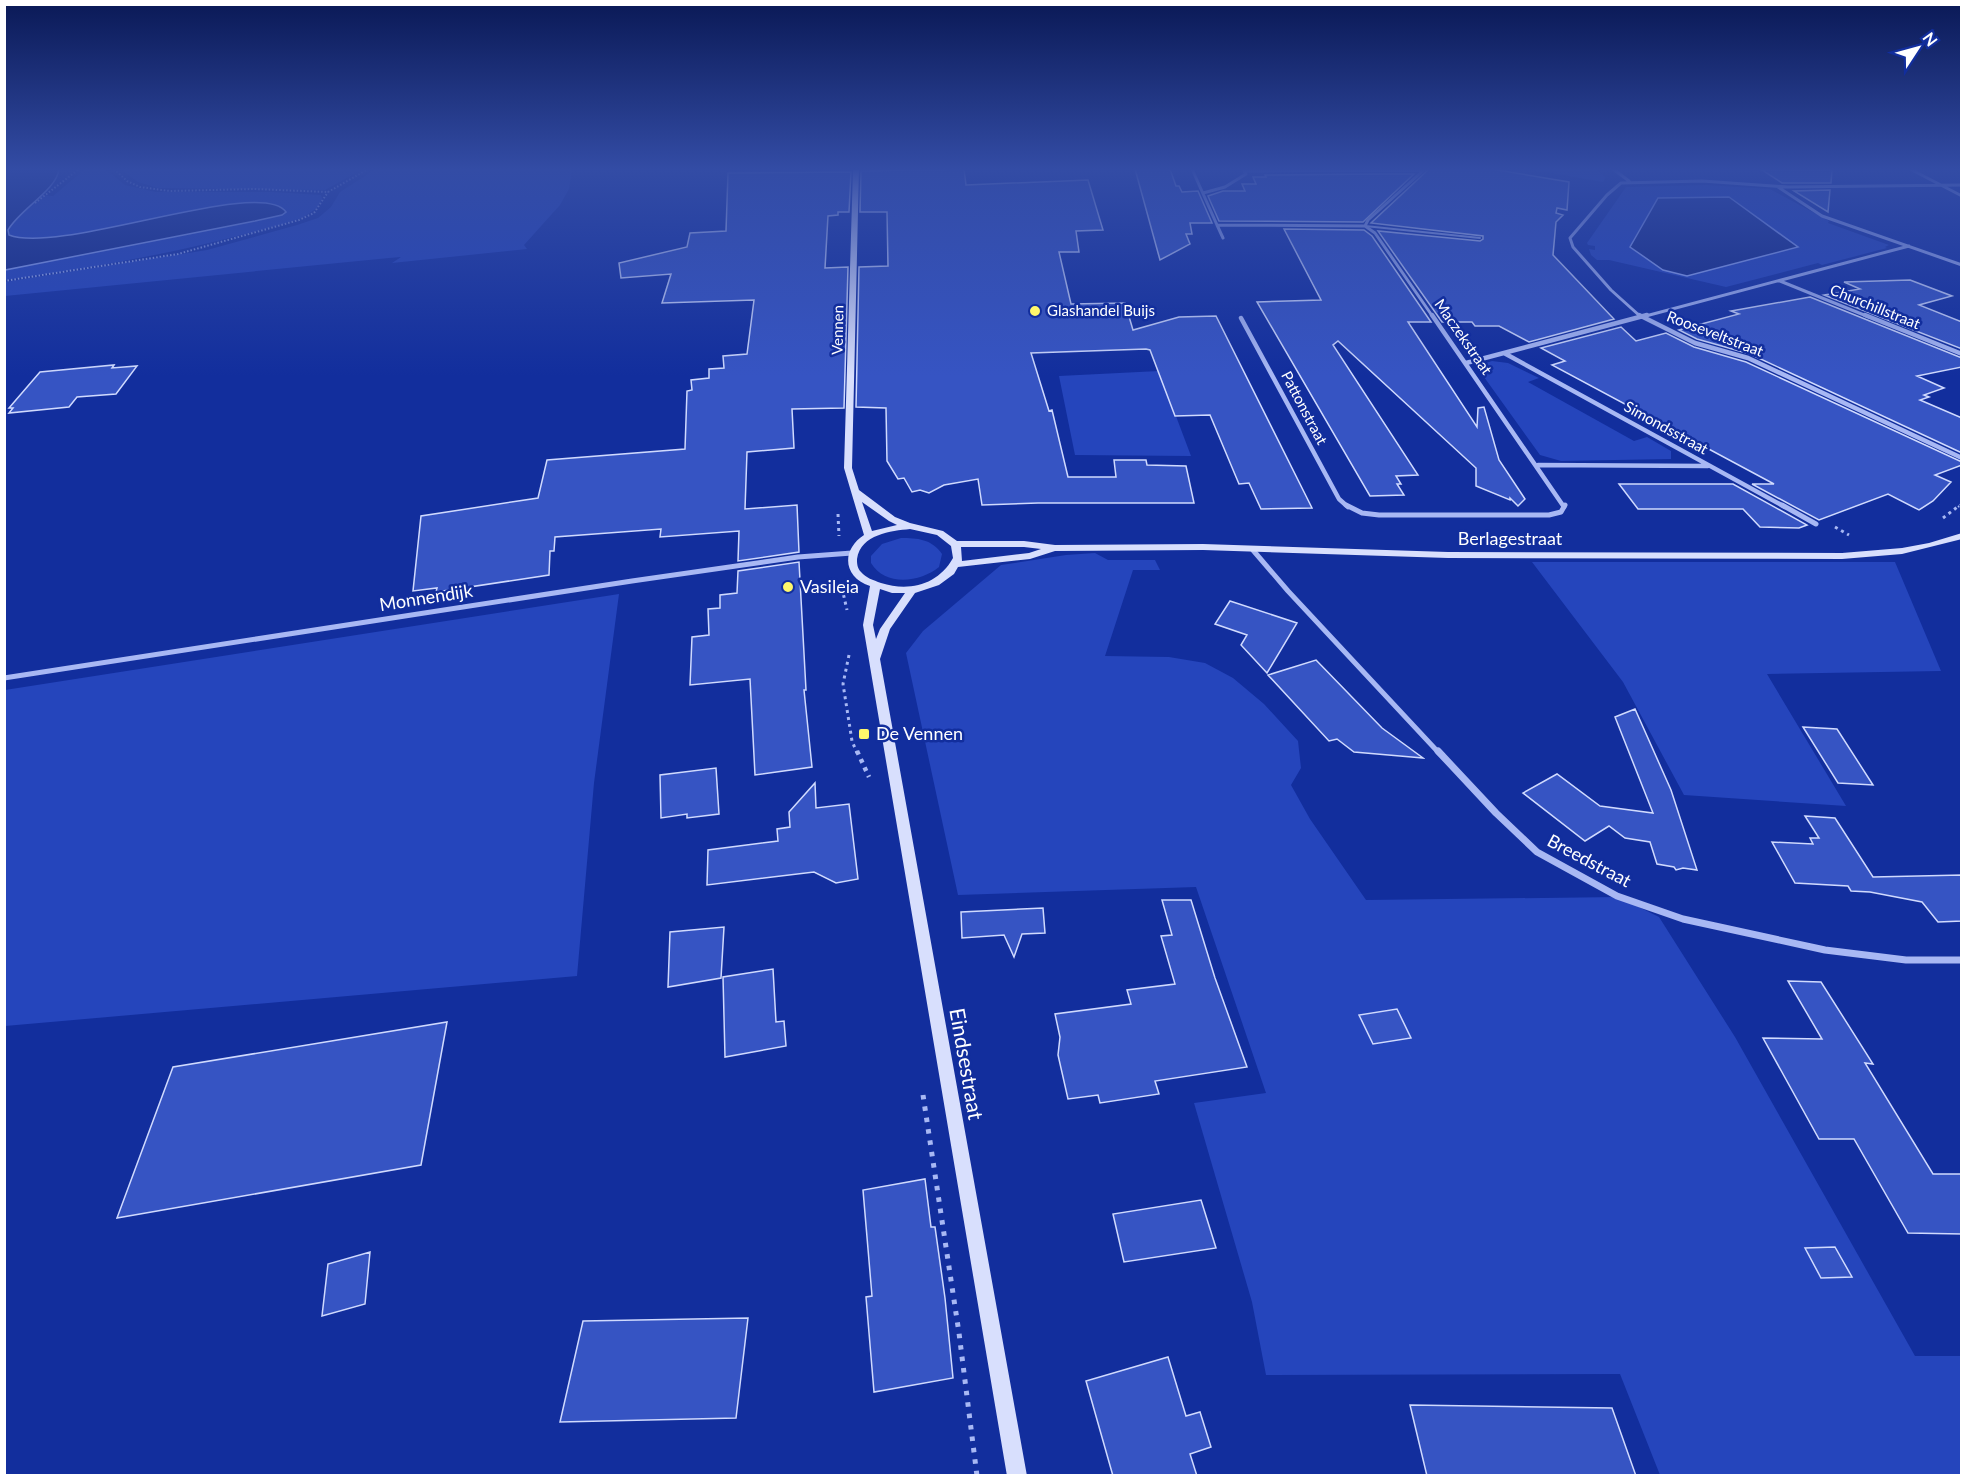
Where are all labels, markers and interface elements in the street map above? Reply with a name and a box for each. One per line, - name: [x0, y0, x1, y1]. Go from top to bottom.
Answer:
- north arrow: [1888, 18, 1948, 78]
- text: N: [1919, 28, 1942, 49]
- street label: Churchillstraat: [1828, 280, 1924, 333]
- street label: Maczekstraat: [1431, 295, 1497, 378]
- place label: Glashandel Buijs: [1047, 301, 1155, 319]
- marker: Glashandel Buijs: [1028, 304, 1042, 318]
- street label: Vennen: [828, 305, 846, 355]
- street label: Rooseveltstraat: [1665, 306, 1767, 360]
- street label: Pattonstraat: [1278, 368, 1332, 448]
- street label: Simondsstraat: [1621, 397, 1712, 458]
- street label: Berlagestraat: [1458, 527, 1563, 549]
- place label: Vasileia: [800, 575, 859, 597]
- street label: Monnendijk: [378, 579, 475, 615]
- marker: Vasileia: [781, 580, 795, 594]
- place label: De Vennen: [876, 722, 963, 744]
- marker: De Vennen: [857, 727, 871, 741]
- street label: Breedstraat: [1544, 829, 1636, 892]
- street label: Eindsestraat: [945, 1006, 990, 1122]

